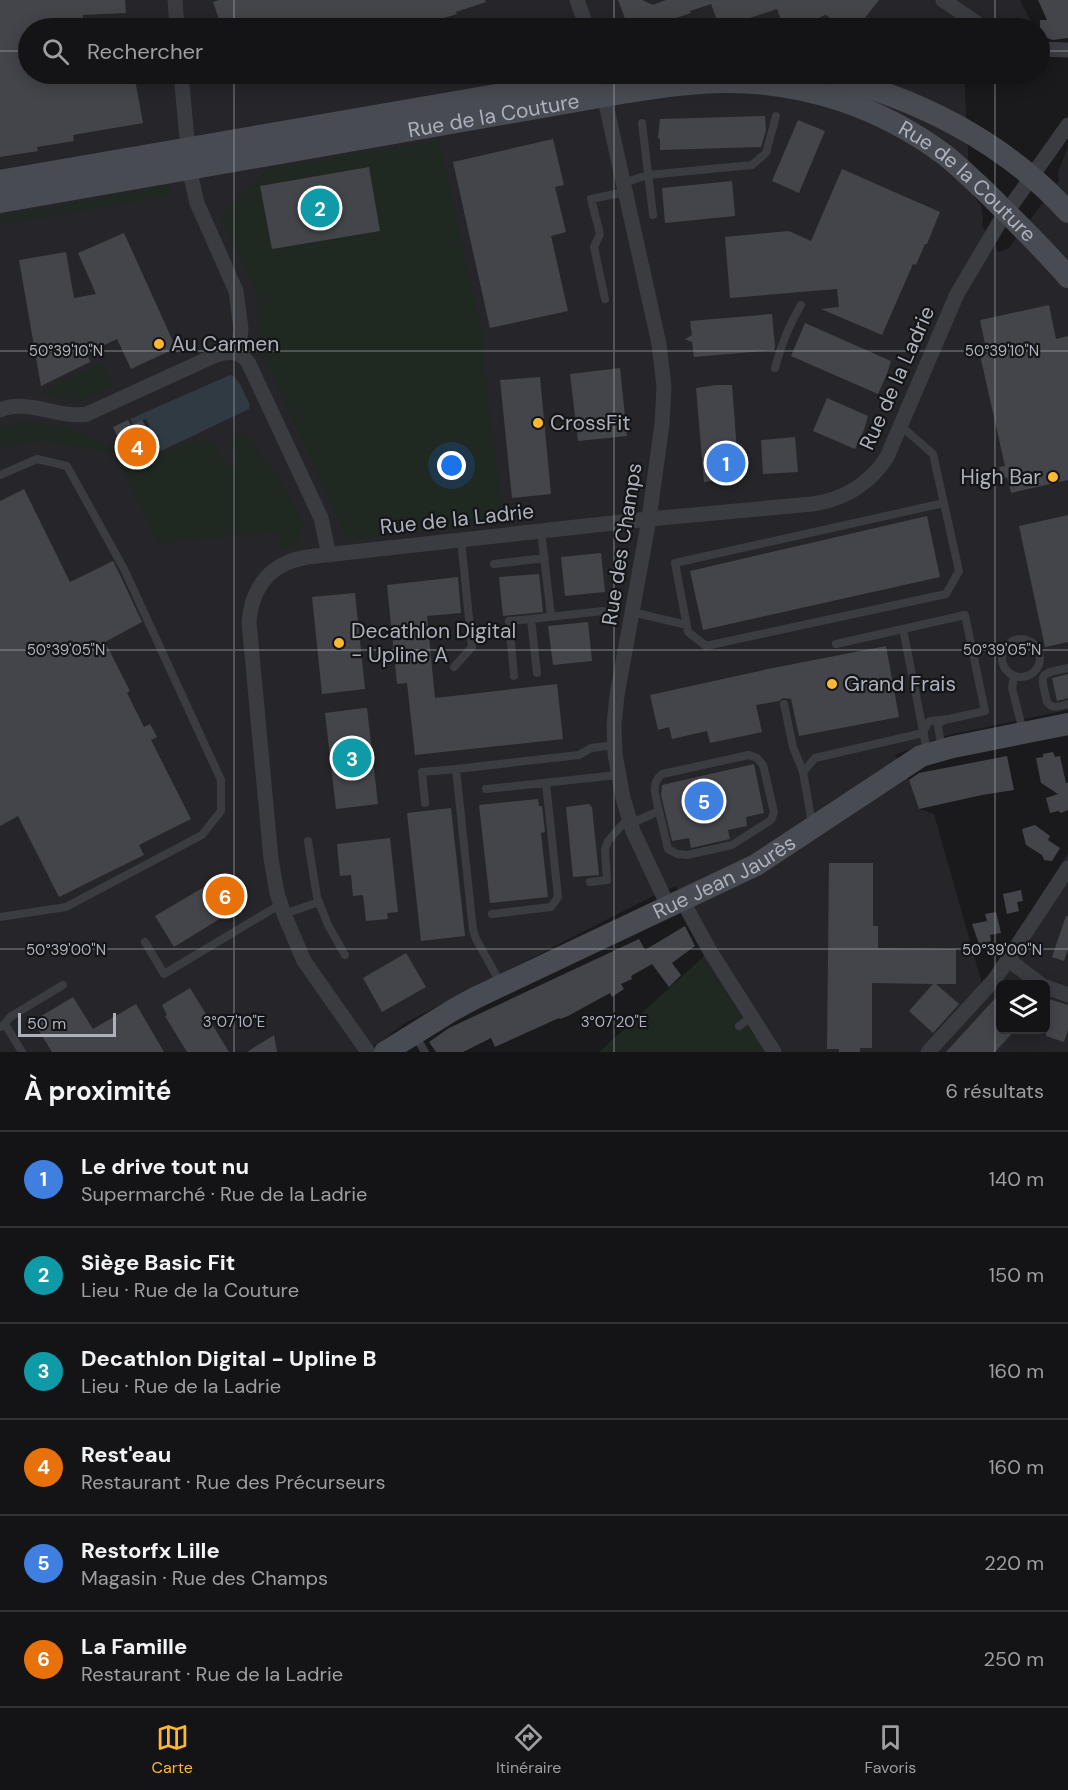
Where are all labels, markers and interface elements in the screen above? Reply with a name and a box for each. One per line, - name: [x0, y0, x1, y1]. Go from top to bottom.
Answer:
- search box: [18, 18, 1050, 84]
- icon: search: [39, 35, 72, 68]
- text: Rechercher: [87, 37, 203, 66]
- street label: Rue de la Couture: [406, 87, 581, 144]
- street label: Rue de la Couture: [894, 114, 1042, 248]
- pin: 2: [300, 186, 340, 230]
- street label: Rue de la Ladrie: [853, 302, 941, 454]
- place label: Au Carmen: [171, 330, 279, 358]
- marker: Au Carmen: [152, 337, 166, 351]
- text: 50°39'10"N: [29, 341, 103, 361]
- text: 50°39'10"N: [965, 341, 1039, 361]
- place label: CrossFit: [550, 409, 630, 437]
- marker: CrossFit: [531, 416, 545, 430]
- pin: 4: [118, 424, 156, 470]
- pin: 1: [706, 440, 746, 486]
- your location: [437, 451, 466, 480]
- street label: Rue des Champs: [595, 461, 649, 627]
- place label: High Bar: [960, 463, 1041, 491]
- marker: High Bar: [1046, 470, 1060, 484]
- street label: Rue de la Ladrie: [379, 497, 536, 541]
- place label: Decathlon Digital - Upline A: [351, 617, 516, 669]
- marker: Decathlon Digital - Upline A: [332, 636, 346, 650]
- text: 50°39'05"N: [27, 640, 105, 660]
- text: 50°39'05"N: [963, 640, 1041, 660]
- place label: Grand Frais: [844, 670, 956, 698]
- marker: Grand Frais: [825, 677, 839, 691]
- pin: 3: [332, 736, 372, 780]
- pin: 5: [684, 778, 724, 824]
- street label: Rue Jean Jaurès: [648, 829, 801, 926]
- pin: 6: [206, 874, 244, 918]
- text: 50°39'00"N: [26, 940, 106, 960]
- text: 50°39'00"N: [962, 940, 1042, 960]
- map controls: [996, 980, 1050, 1034]
- button: layers: [996, 980, 1050, 1034]
- scale bar: [18, 1010, 116, 1038]
- text: 3°07'10"E: [203, 1012, 265, 1032]
- text: 3°07'20"E: [581, 1012, 647, 1032]
- text: 50 m: [27, 1013, 66, 1034]
- text: À proximité: [24, 1074, 171, 1108]
- text: 6 résultats: [945, 1078, 1044, 1104]
- text: Le drive tout nu: [81, 1152, 249, 1181]
- text: 1: [40, 1166, 47, 1192]
- text: 140 m: [989, 1166, 1044, 1192]
- text: Supermarché · Rue de la Ladrie: [81, 1181, 367, 1207]
- text: Siège Basic Fit: [81, 1248, 235, 1277]
- text: 2: [38, 1262, 49, 1288]
- text: 150 m: [989, 1262, 1044, 1288]
- text: Lieu · Rue de la Couture: [81, 1277, 299, 1303]
- text: Decathlon Digital - Upline B: [81, 1344, 377, 1373]
- text: 3: [37, 1358, 50, 1384]
- text: 160 m: [988, 1358, 1044, 1384]
- text: Lieu · Rue de la Ladrie: [81, 1373, 281, 1399]
- text: Rest'eau: [81, 1440, 171, 1469]
- text: 4: [37, 1454, 50, 1480]
- text: 160 m: [988, 1454, 1044, 1480]
- text: Restaurant · Rue des Précurseurs: [81, 1469, 385, 1495]
- text: Restorfx Lille: [81, 1536, 220, 1565]
- text: 5: [37, 1550, 50, 1576]
- text: 220 m: [984, 1550, 1044, 1576]
- text: Magasin · Rue des Champs: [81, 1565, 328, 1591]
- text: La Famille: [81, 1632, 187, 1661]
- text: 6: [37, 1646, 50, 1672]
- text: 250 m: [983, 1646, 1044, 1672]
- text: Restaurant · Rue de la Ladrie: [81, 1661, 343, 1687]
- tab: Carte: [152, 1721, 193, 1778]
- tab: Itinéraire: [496, 1721, 561, 1778]
- tab: Favoris: [865, 1721, 916, 1778]

